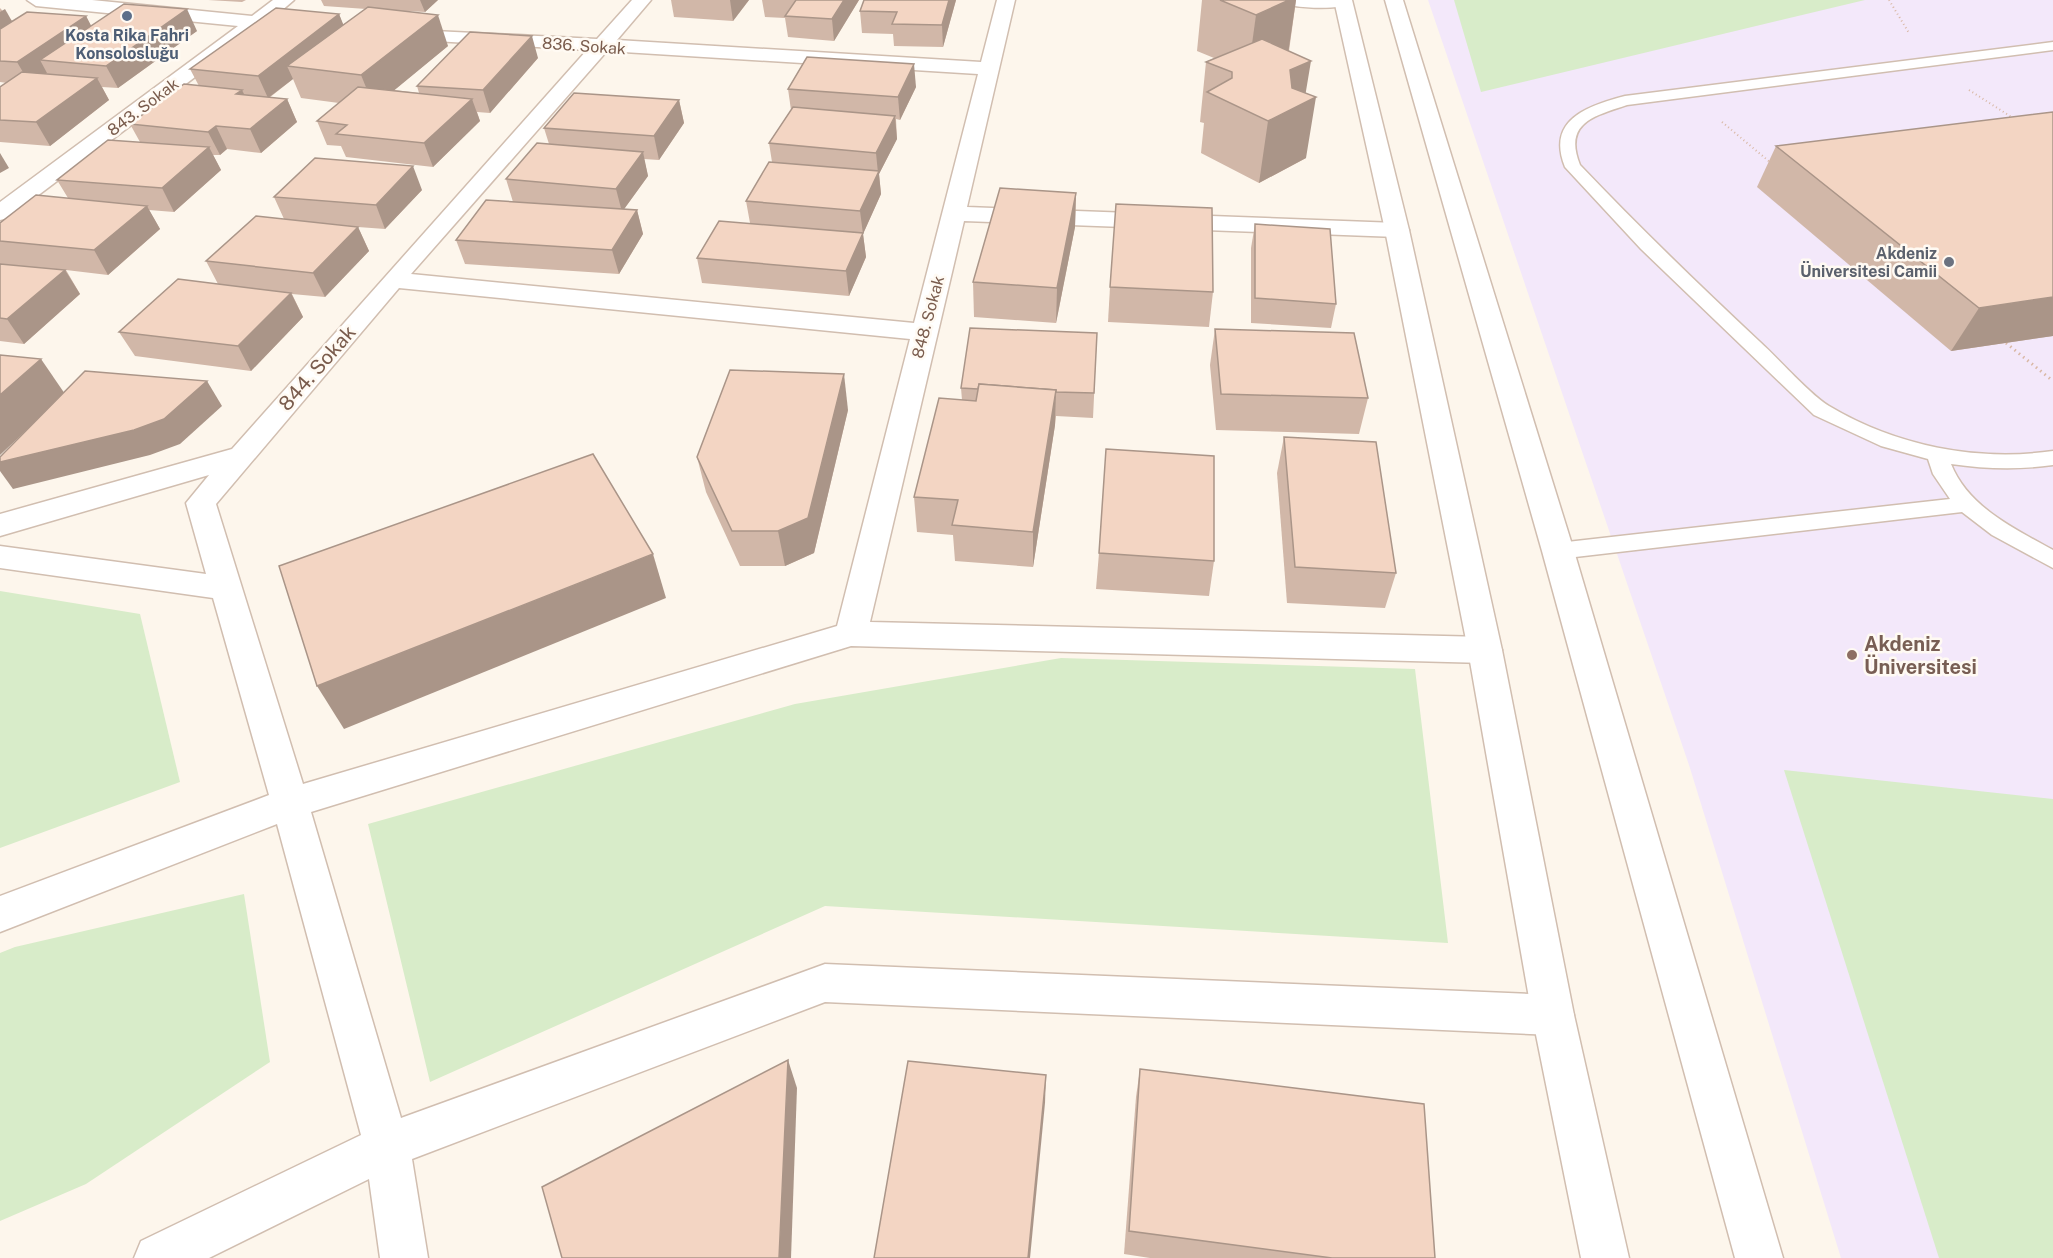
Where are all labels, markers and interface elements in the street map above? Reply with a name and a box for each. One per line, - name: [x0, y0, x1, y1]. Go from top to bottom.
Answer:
- marker: Kosta Rika Fahri Konsolosluğu: [120, 9, 134, 23]
- place label: Kosta Rika Fahri Konsolosluğu: [65, 26, 189, 63]
- street label: 836. Sokak: [541, 34, 627, 58]
- street label: 843. Sokak: [104, 74, 182, 140]
- place label: Akdeniz Üniversitesi Camii: [1800, 244, 1937, 281]
- marker: Akdeniz Üniversitesi Camii: [1942, 255, 1956, 269]
- street label: 848. Sokak: [908, 274, 948, 360]
- street label: 844. Sokak: [273, 320, 361, 416]
- place label: Akdeniz Üniversitesi: [1864, 632, 1977, 679]
- marker: Akdeniz Üniversitesi: [1845, 648, 1859, 662]

